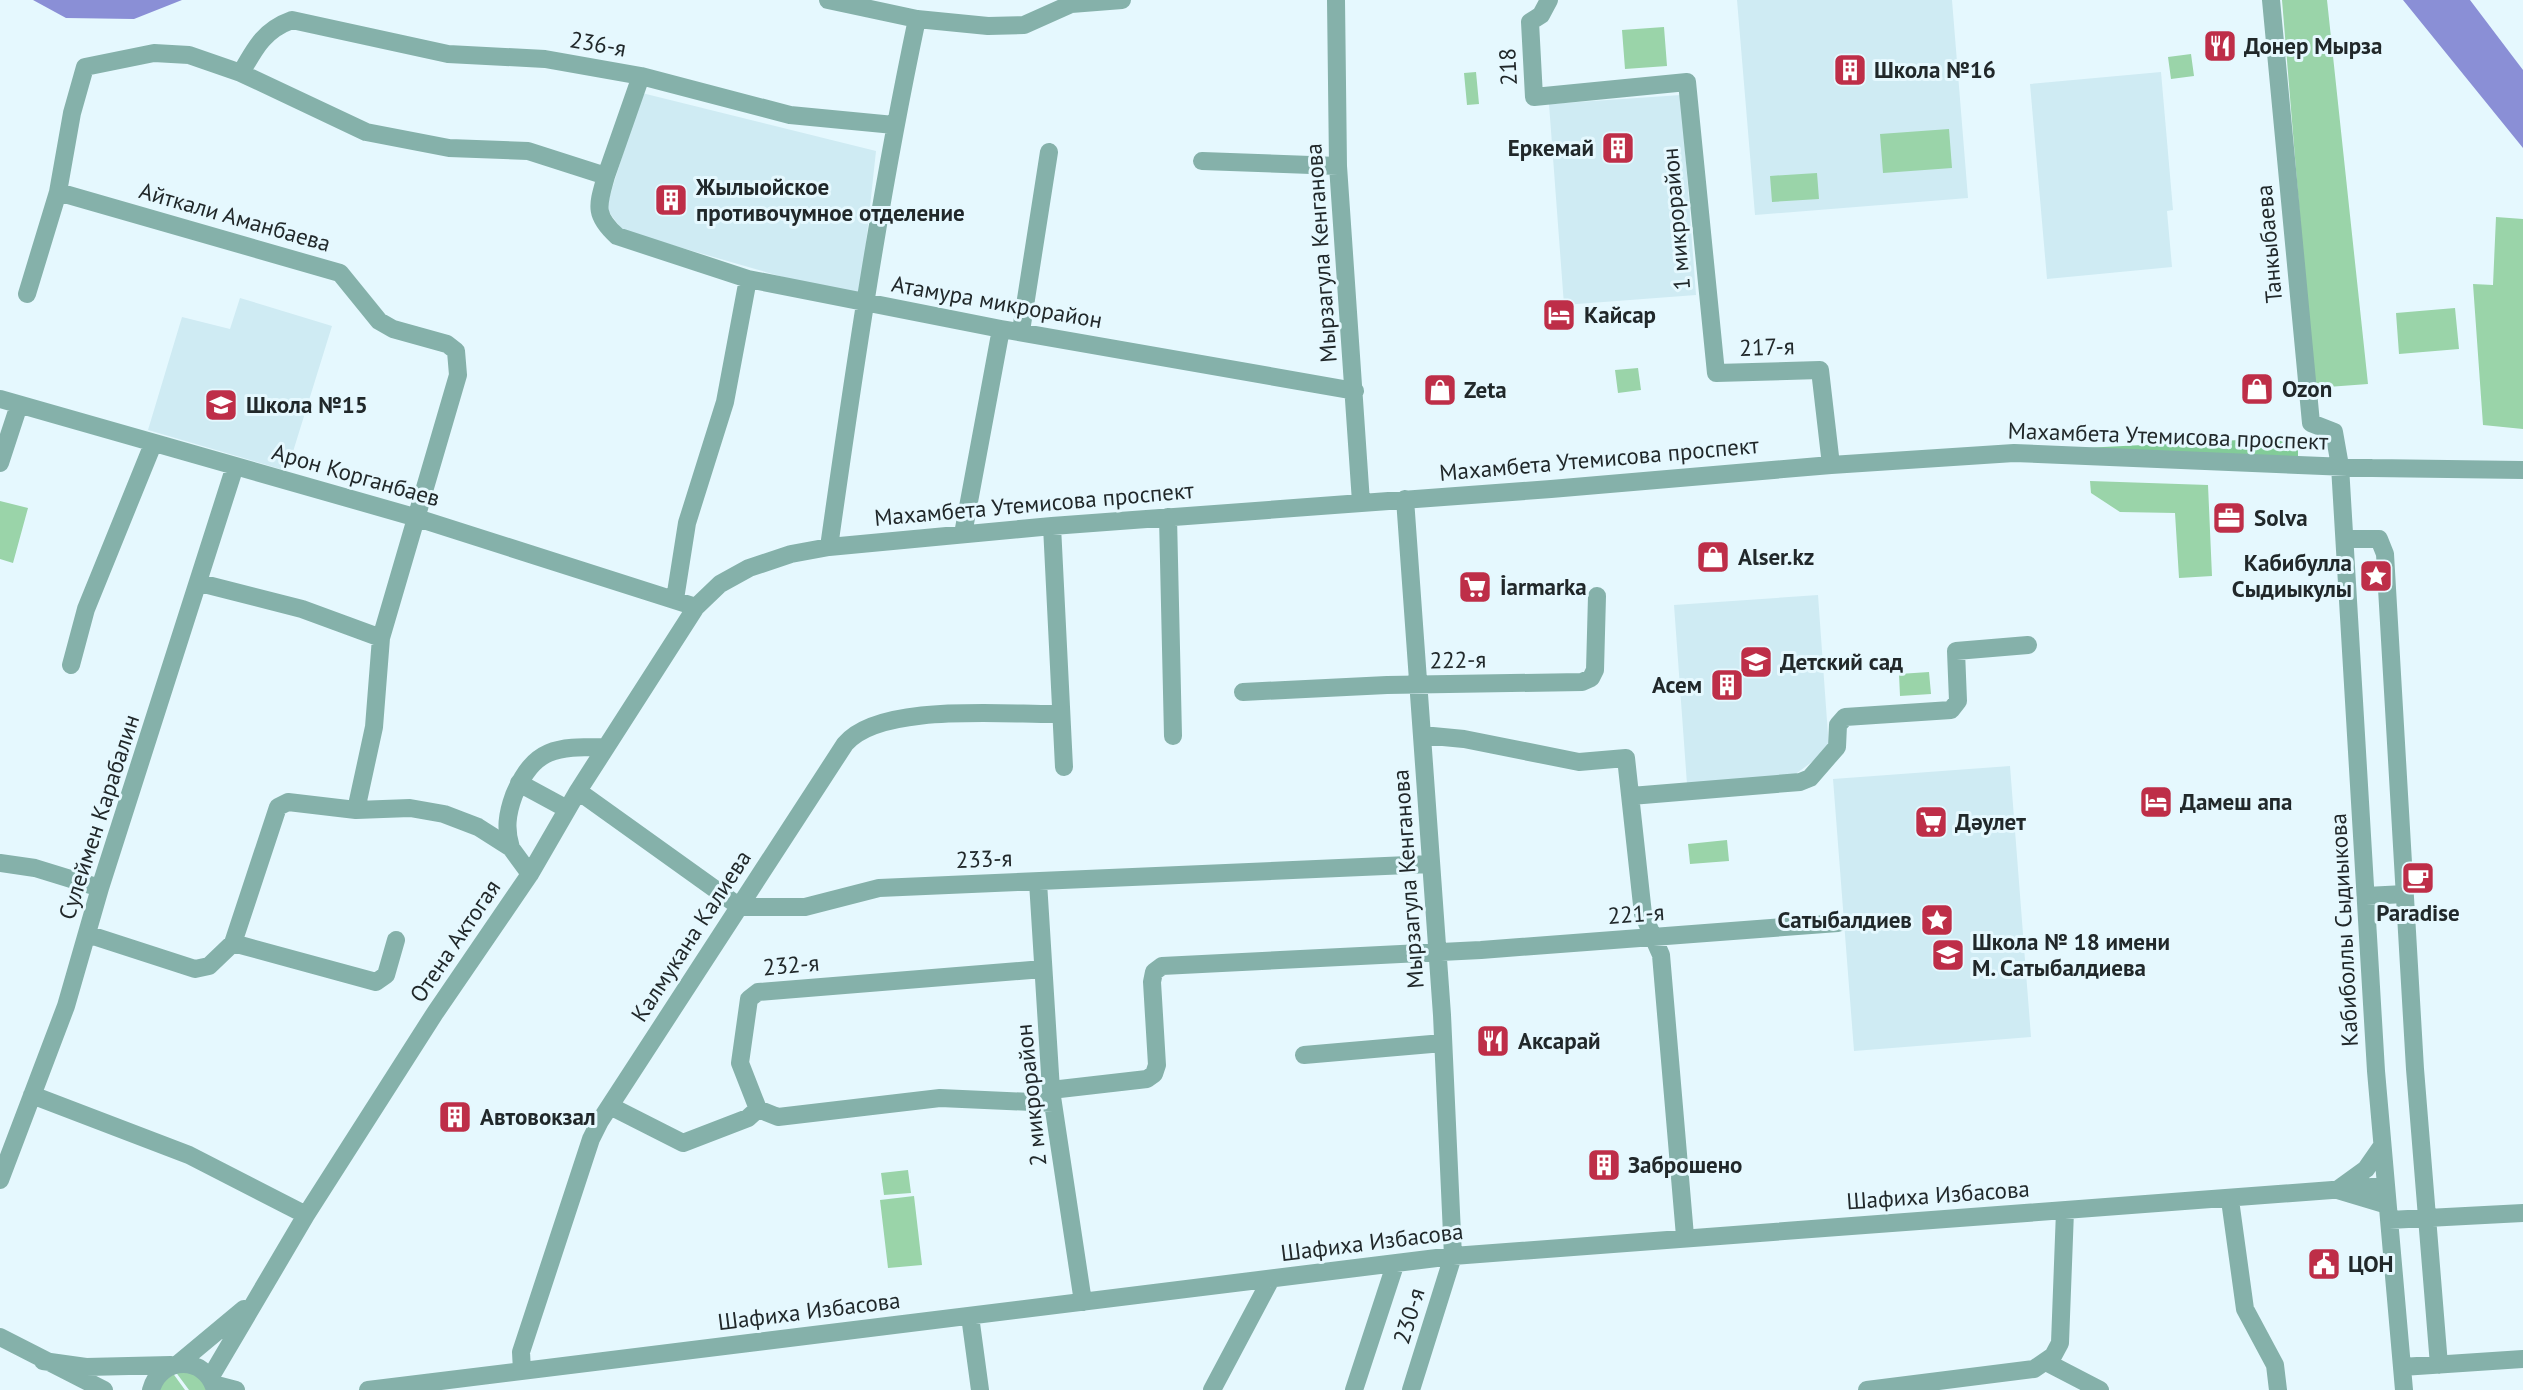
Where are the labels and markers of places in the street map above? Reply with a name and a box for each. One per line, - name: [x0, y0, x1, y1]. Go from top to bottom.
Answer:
- restaurant icon: Донер Мырза: [2201, 27, 2239, 65]
- place label: Донер Мырза: [2244, 31, 2382, 60]
- building icon: Школа №16: [1831, 51, 1869, 89]
- place label: Школа №16: [1874, 55, 1996, 84]
- building icon: Еркемай: [1599, 129, 1637, 167]
- place label: Еркемай: [1508, 133, 1594, 162]
- place label: Жылыойское противочумное отделение: [695, 172, 965, 227]
- building icon: Жылыойское противочумное отделение: [652, 181, 690, 219]
- hotel icon: Кайсар: [1540, 296, 1578, 334]
- place label: Кайсар: [1584, 300, 1656, 329]
- shop icon: Ozon: [2238, 370, 2276, 408]
- shop icon: Zeta: [1421, 371, 1459, 409]
- place label: Ozon: [2282, 374, 2332, 403]
- place label: Zeta: [1464, 375, 1507, 404]
- school or university icon: Школа №15: [202, 386, 240, 424]
- place label: Школа №15: [246, 390, 368, 419]
- office icon: Solva: [2210, 499, 2248, 537]
- place label: Solva: [2254, 503, 2308, 532]
- shop icon: Alser.kz: [1694, 538, 1732, 576]
- place label: Alser.kz: [1738, 542, 1814, 571]
- place label: Кабибулла Сыдиыкулы: [2232, 548, 2352, 603]
- place icon: Кабибулла Сыдиыкулы: [2357, 557, 2395, 595]
- supermarket icon: İarmarka: [1456, 568, 1494, 606]
- place label: İarmarka: [1500, 572, 1587, 601]
- school or university icon: Детский сад: [1737, 643, 1775, 681]
- place label: Детский сад: [1780, 647, 1903, 676]
- building icon: Асем: [1708, 666, 1746, 704]
- place label: Асем: [1652, 670, 1702, 699]
- hotel icon: Дамеш апа: [2137, 783, 2175, 821]
- place label: Дамеш апа: [2180, 787, 2293, 816]
- supermarket icon: Дәулет: [1912, 803, 1950, 841]
- place label: Дәулет: [1955, 807, 2026, 836]
- cafe icon: Paradise: [2399, 859, 2437, 897]
- place label: Paradise: [2376, 898, 2460, 927]
- place icon: Сатыбалдиев: [1918, 901, 1956, 939]
- place label: Сатыбалдиев: [1777, 905, 1912, 934]
- place label: Школа № 18 имени М. Сатыбалдиева: [1972, 927, 2170, 982]
- school or university icon: Школа № 18 имени М. Сатыбалдиева: [1929, 936, 1967, 974]
- restaurant icon: Аксарай: [1474, 1022, 1512, 1060]
- place label: Аксарай: [1518, 1026, 1601, 1055]
- building icon: Автовокзал: [436, 1098, 474, 1136]
- place label: Автовокзал: [480, 1102, 596, 1131]
- building icon: Заброшено: [1585, 1146, 1623, 1184]
- place label: Заброшено: [1628, 1150, 1742, 1179]
- public building icon: ЦОН: [2305, 1245, 2343, 1283]
- place label: ЦОН: [2348, 1249, 2394, 1278]

